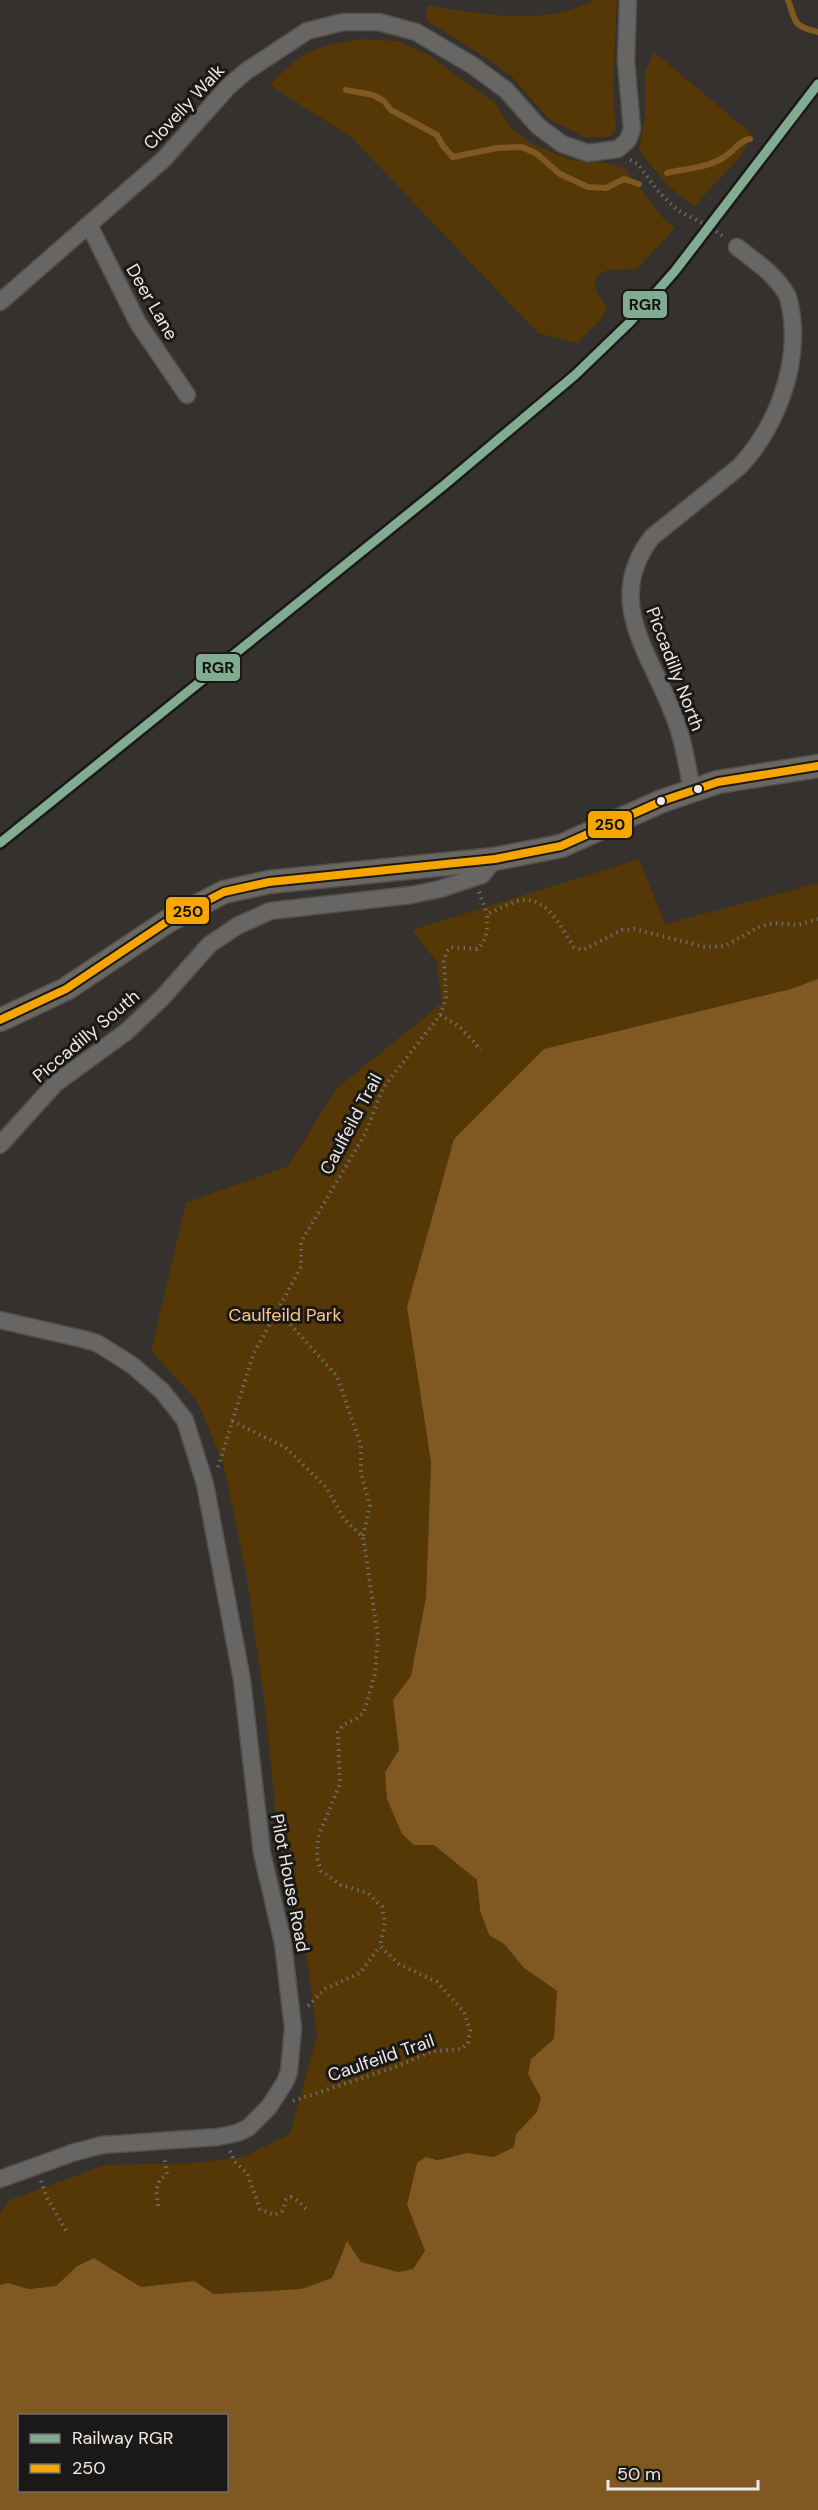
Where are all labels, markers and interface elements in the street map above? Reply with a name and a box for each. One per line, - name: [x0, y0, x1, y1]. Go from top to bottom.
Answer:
- street label: Clovelly Walk: [138, 59, 230, 155]
- street label: Deer Lane: [121, 260, 183, 344]
- line badge: RGR: [622, 290, 668, 319]
- text: RGR: [629, 294, 661, 315]
- street label: Piccadilly North: [640, 604, 710, 734]
- line badge: RGR: [195, 653, 241, 682]
- text: RGR: [202, 657, 234, 678]
- unlabelled marker: [692, 783, 704, 795]
- unlabelled marker: [655, 795, 667, 807]
- line badge: 250: [587, 810, 633, 839]
- text: 250: [595, 814, 625, 835]
- line badge: 250: [165, 896, 210, 925]
- text: 250: [173, 901, 203, 922]
- street label: Piccadilly South: [28, 984, 144, 1088]
- street label: Caulfeild Trail: [314, 1069, 388, 1179]
- park label: Caulfeild Park: [229, 1303, 341, 1327]
- street label: Pilot House Road: [265, 1812, 315, 1954]
- street label: Caulfeild Trail: [324, 2029, 438, 2087]
- legend: [18, 2414, 228, 2492]
- text: Railway RGR: [72, 2426, 173, 2450]
- scale bar: [608, 2453, 758, 2491]
- text: 250: [72, 2456, 106, 2480]
- text: 50 m: [617, 2462, 661, 2486]

